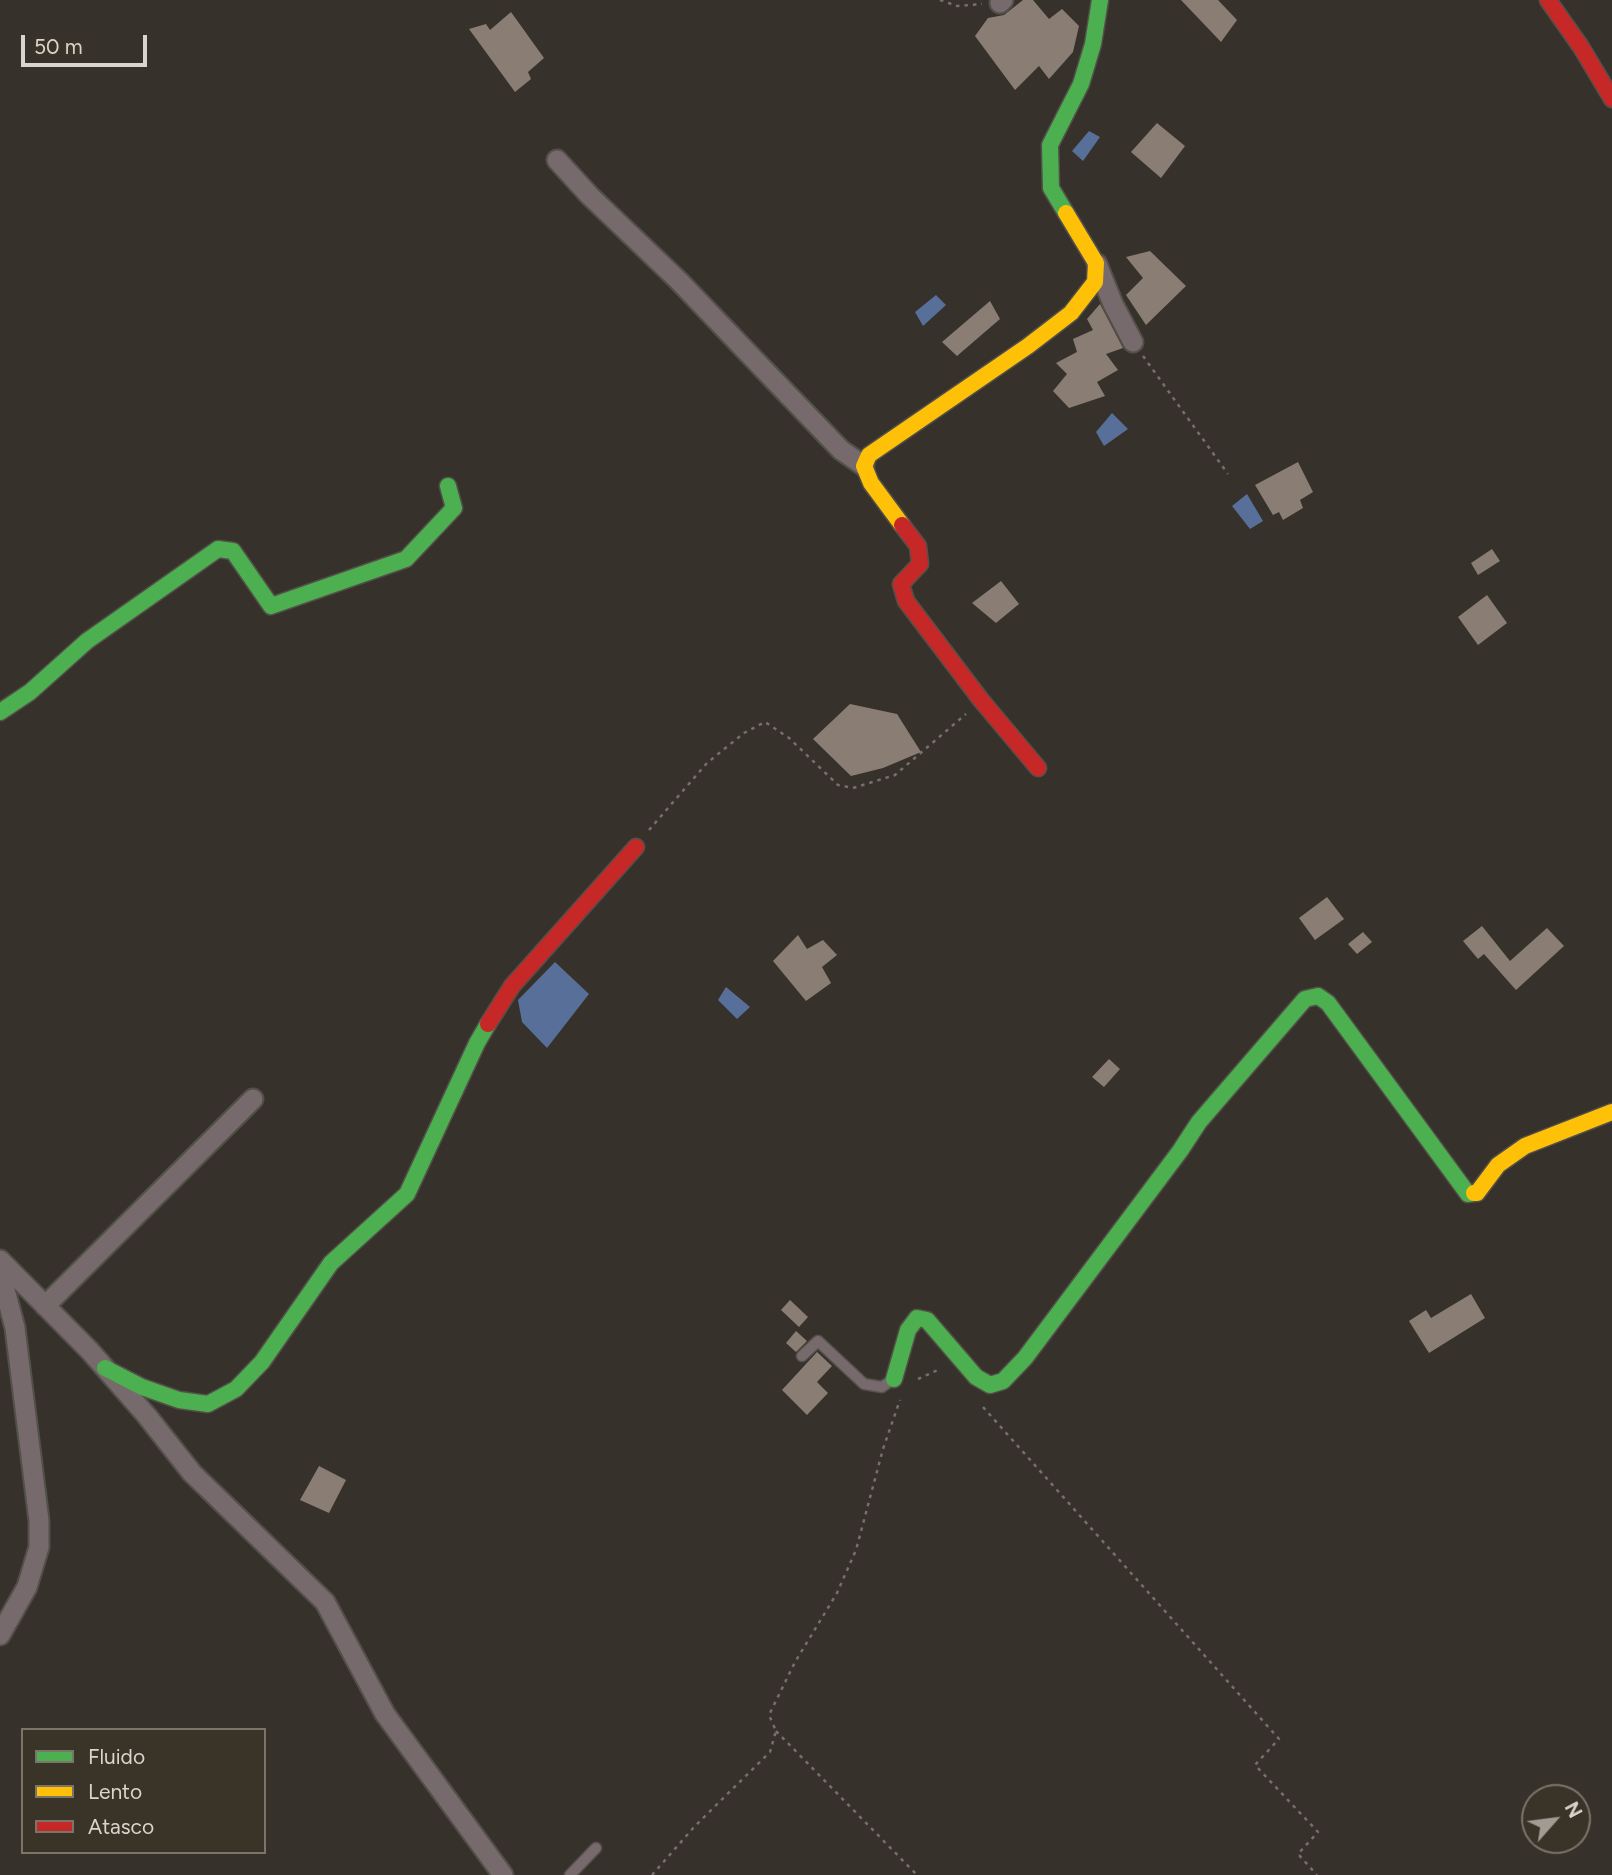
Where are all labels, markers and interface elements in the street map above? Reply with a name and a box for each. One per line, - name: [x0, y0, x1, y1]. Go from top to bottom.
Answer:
- scale bar: [24, 21, 150, 65]
- text: 50 m: [34, 34, 83, 59]
- legend: [21, 1728, 266, 1854]
- text: Fluido: [88, 1744, 145, 1769]
- text: Lento: [88, 1779, 142, 1804]
- north arrow: [1521, 1784, 1591, 1854]
- text: N: [1560, 1798, 1587, 1822]
- text: Atasco: [88, 1814, 154, 1839]

